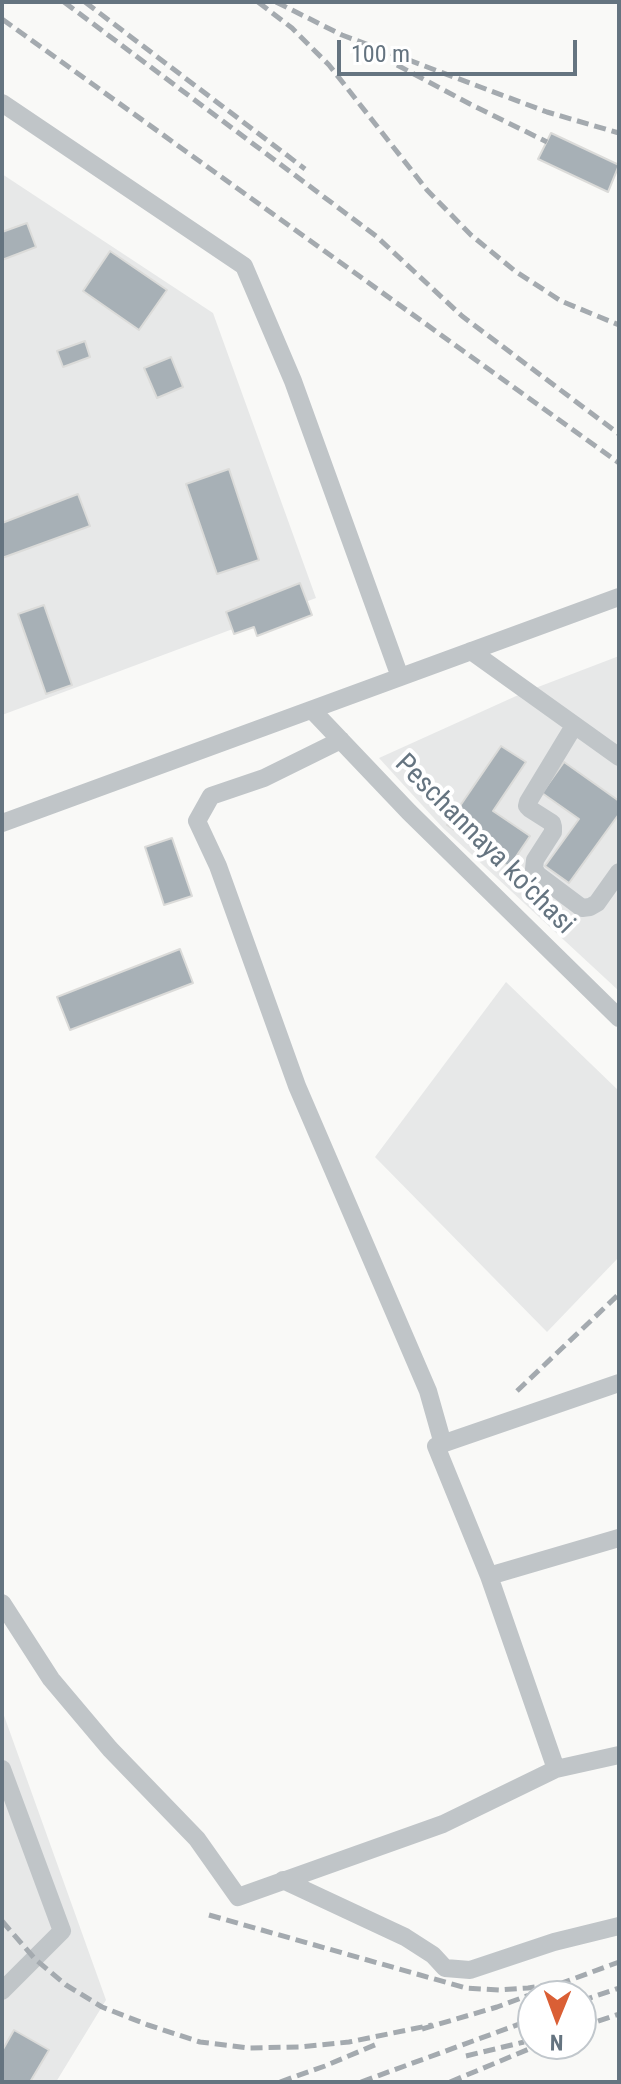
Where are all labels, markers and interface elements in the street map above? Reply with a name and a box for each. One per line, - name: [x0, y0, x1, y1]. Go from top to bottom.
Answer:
- scale bar: [341, 24, 581, 74]
- text: 100 m: [351, 40, 410, 68]
- street label: Peschannaya ko'chasi: [387, 748, 581, 942]
- north arrow: [517, 1980, 597, 2060]
- text: N: [550, 2030, 564, 2055]

